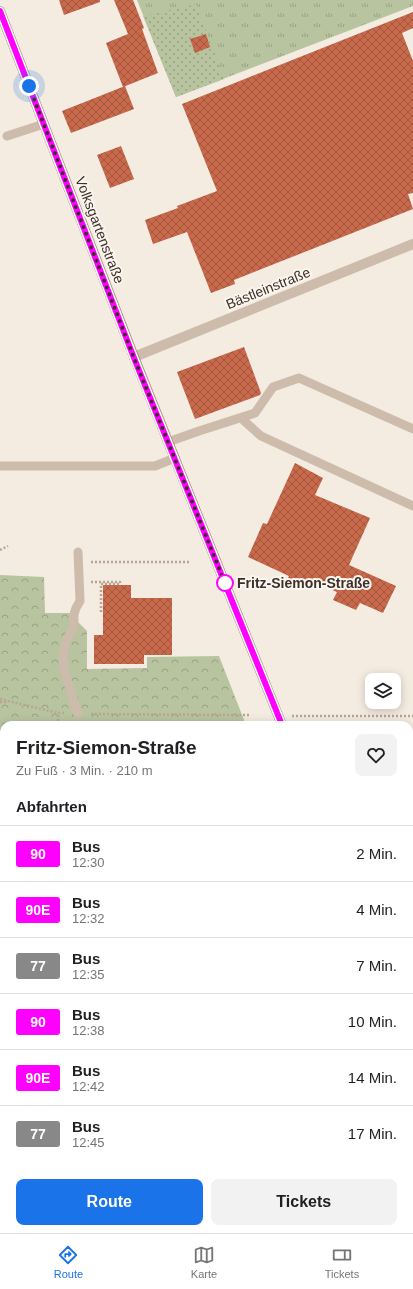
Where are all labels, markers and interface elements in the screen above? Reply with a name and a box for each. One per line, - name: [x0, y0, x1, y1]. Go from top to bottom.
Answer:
- your location: [19, 76, 39, 96]
- street label: Volksgartenstraße: [72, 174, 128, 286]
- street label: Bästleinstraße: [224, 264, 313, 312]
- marker: Fritz-Siemon-Straße: [216, 574, 234, 592]
- place label: Fritz-Siemon-Straße: [237, 575, 370, 591]
- map controls: [365, 673, 401, 709]
- button: layers: [365, 673, 401, 709]
- button: heart: [355, 734, 397, 776]
- text: Fritz-Siemon-Straße: [16, 737, 197, 758]
- text: Zu Fuß · 3 Min. · 210 m: [16, 763, 153, 778]
- text: Abfahrten: [16, 798, 87, 815]
- text: Bus: [72, 838, 100, 855]
- text: 2 Min.: [356, 845, 397, 862]
- text: 90: [30, 846, 46, 862]
- text: 12:30: [72, 855, 105, 870]
- text: Bus: [72, 894, 100, 911]
- text: 4 Min.: [356, 901, 397, 918]
- text: 90E: [26, 902, 50, 918]
- text: 12:32: [72, 911, 105, 926]
- text: Bus: [72, 950, 100, 967]
- text: 7 Min.: [356, 957, 397, 974]
- text: 77: [30, 958, 46, 974]
- text: 12:35: [72, 967, 105, 982]
- text: Bus: [72, 1006, 100, 1023]
- text: 10 Min.: [348, 1013, 397, 1030]
- text: 90: [30, 1014, 46, 1030]
- text: 12:38: [72, 1023, 105, 1038]
- text: Bus: [72, 1062, 100, 1079]
- text: 14 Min.: [348, 1069, 397, 1086]
- text: 90E: [26, 1070, 50, 1086]
- text: 12:42: [72, 1079, 105, 1094]
- text: Bus: [72, 1118, 100, 1135]
- text: 17 Min.: [348, 1125, 397, 1142]
- text: 77: [30, 1126, 46, 1142]
- text: 12:45: [72, 1135, 105, 1150]
- button: Route: [16, 1179, 203, 1225]
- button: Tickets: [211, 1179, 397, 1225]
- tab: Route: [54, 1244, 83, 1280]
- tab: Karte: [191, 1244, 217, 1280]
- tab: Tickets: [325, 1244, 359, 1280]

